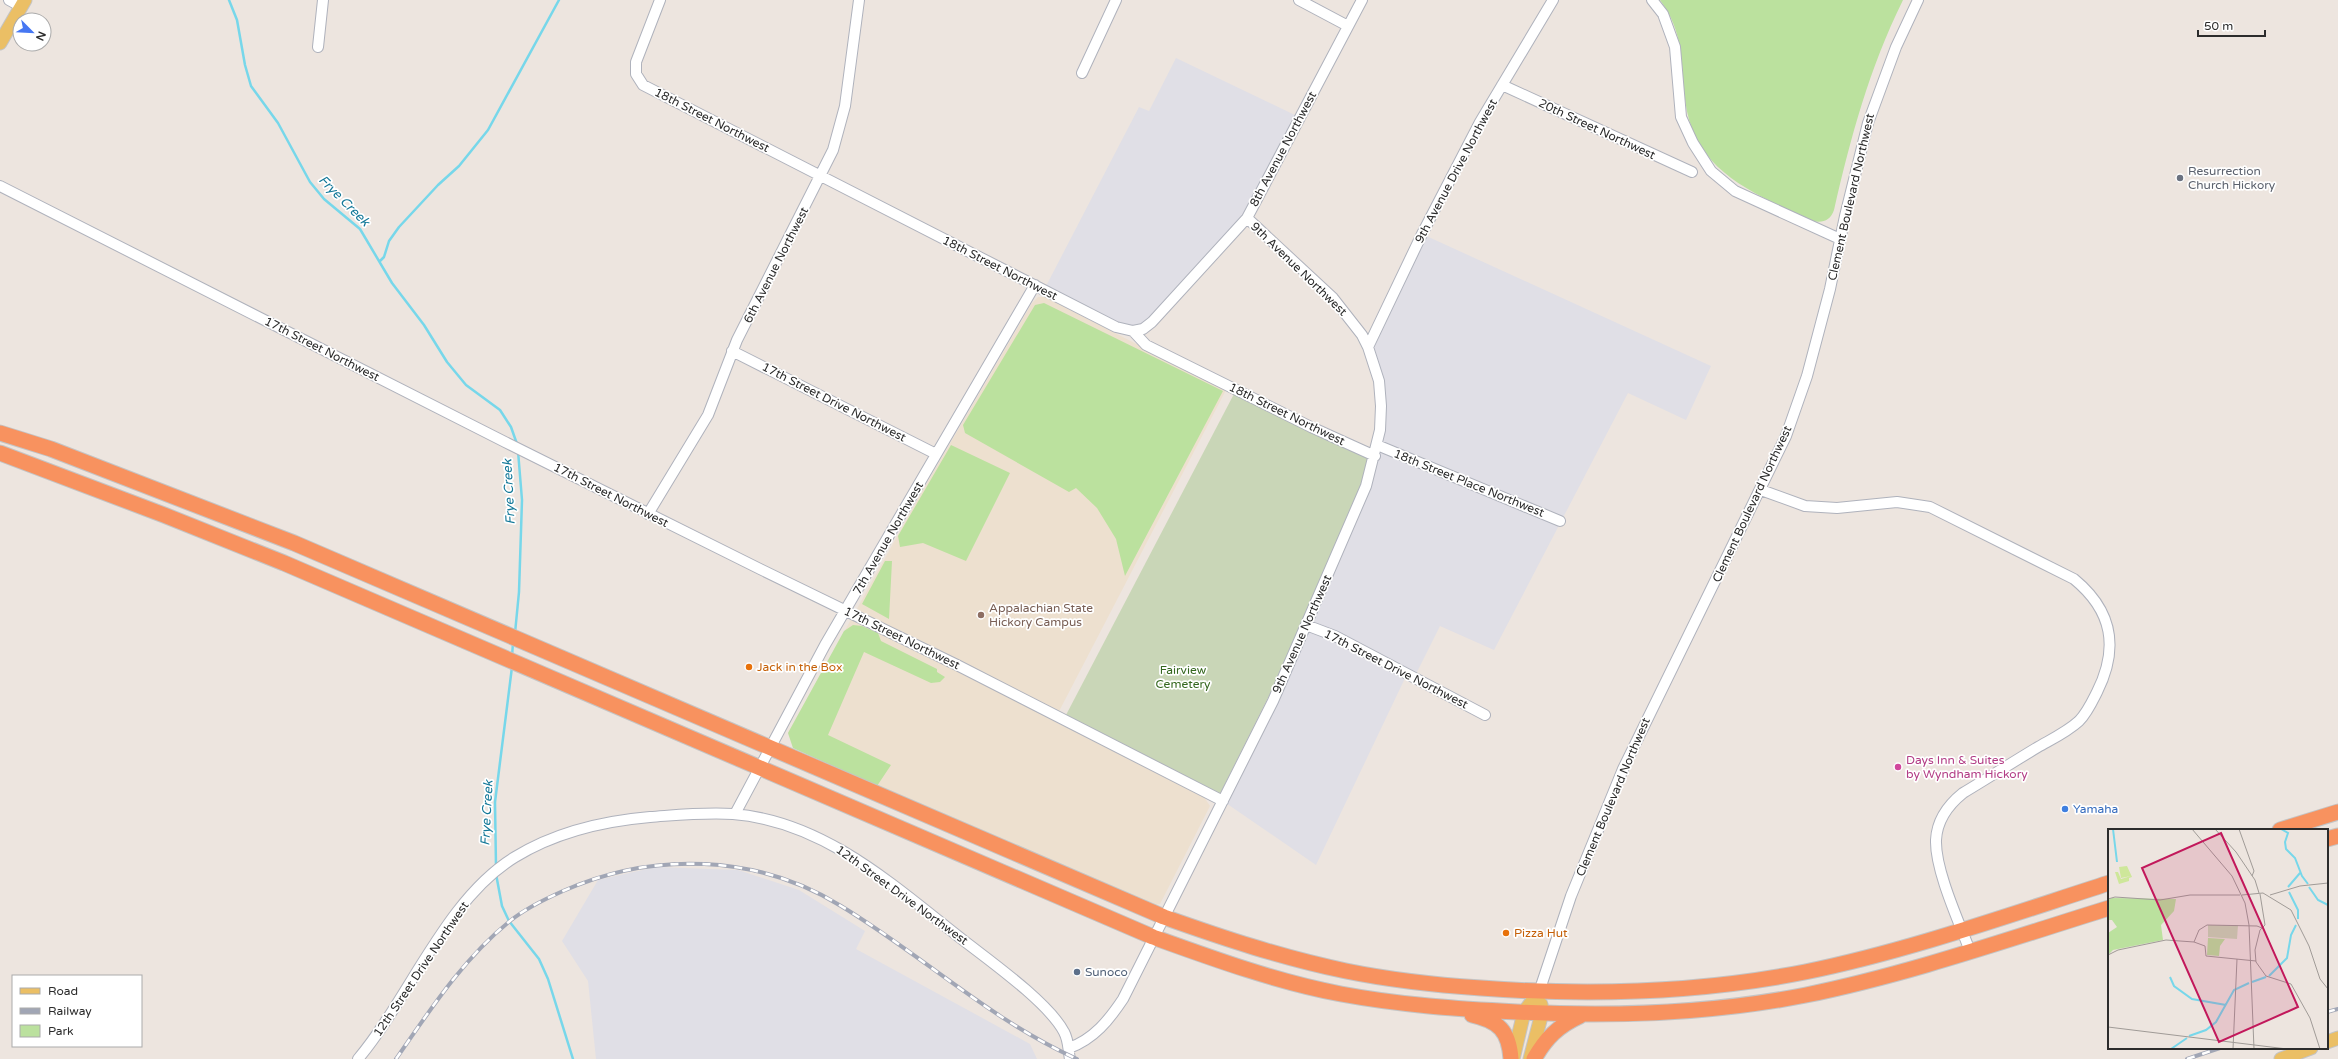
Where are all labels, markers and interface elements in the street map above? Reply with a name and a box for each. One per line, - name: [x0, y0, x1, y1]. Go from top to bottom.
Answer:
- north arrow: [12, 12, 52, 52]
- scale bar: [2198, 12, 2265, 38]
- text: 50 m: [2204, 19, 2233, 33]
- text: N: [33, 29, 48, 43]
- street label: 18th Street Northwest: [652, 85, 772, 155]
- street label: 8th Avenue Northwest: [1247, 89, 1319, 209]
- street label: 9th Avenue Drive Northwest: [1412, 96, 1500, 245]
- street label: 20th Street Northwest: [1536, 96, 1658, 162]
- street label: Clement Boulevard Northwest: [1825, 112, 1877, 282]
- place label: Resurrection Church Hickory: [2188, 164, 2276, 192]
- water label: Frye Creek: [315, 172, 374, 231]
- marker: Resurrection Church Hickory: [2175, 173, 2185, 183]
- street label: 6th Avenue Northwest: [741, 204, 812, 325]
- street label: 9th Avenue Northwest: [1248, 219, 1350, 319]
- street label: 18th Street Northwest: [940, 233, 1060, 303]
- street label: 17th Street Northwest: [262, 314, 382, 384]
- street label: 17th Street Drive Northwest: [760, 359, 909, 445]
- street label: 18th Street Northwest: [1227, 380, 1348, 448]
- street label: Clement Boulevard Northwest: [1709, 423, 1795, 585]
- street label: 18th Street Place Northwest: [1392, 446, 1547, 520]
- water label: Frye Creek: [499, 458, 519, 525]
- street label: 17th Street Northwest: [551, 460, 671, 530]
- street label: 7th Avenue Northwest: [850, 479, 926, 597]
- street label: 9th Avenue Northwest: [1270, 572, 1335, 695]
- place label: Appalachian State Hickory Campus: [989, 601, 1093, 629]
- street label: 17th Street Northwest: [842, 604, 963, 672]
- marker: Appalachian State Hickory Campus: [976, 610, 986, 620]
- street label: 17th Street Drive Northwest: [1322, 626, 1471, 712]
- place label: Jack in the Box: [757, 660, 843, 674]
- marker: Jack in the Box: [744, 662, 754, 672]
- park label: Fairview Cemetery: [1155, 663, 1211, 691]
- street label: Clement Boulevard Northwest: [1573, 715, 1653, 879]
- place label: Days Inn & Suites by Wyndham Hickory: [1906, 753, 2028, 781]
- marker: Days Inn & Suites by Wyndham Hickory: [1893, 762, 1903, 772]
- water label: Frye Creek: [477, 779, 497, 846]
- place label: Yamaha: [2073, 802, 2118, 816]
- marker: Yamaha: [2060, 804, 2070, 814]
- inset map: [2108, 829, 2328, 1049]
- street label: 12th Street Drive Northwest: [833, 842, 971, 948]
- street label: 12th Street Drive Northwest: [371, 898, 472, 1039]
- place label: Pizza Hut: [1514, 926, 1568, 940]
- marker: Pizza Hut: [1501, 928, 1511, 938]
- place label: Sunoco: [1085, 965, 1128, 979]
- marker: Sunoco: [1072, 967, 1082, 977]
- legend: [12, 975, 142, 1047]
- text: Road: [48, 984, 78, 998]
- text: Railway: [48, 1004, 92, 1018]
- text: Park: [48, 1024, 74, 1038]

